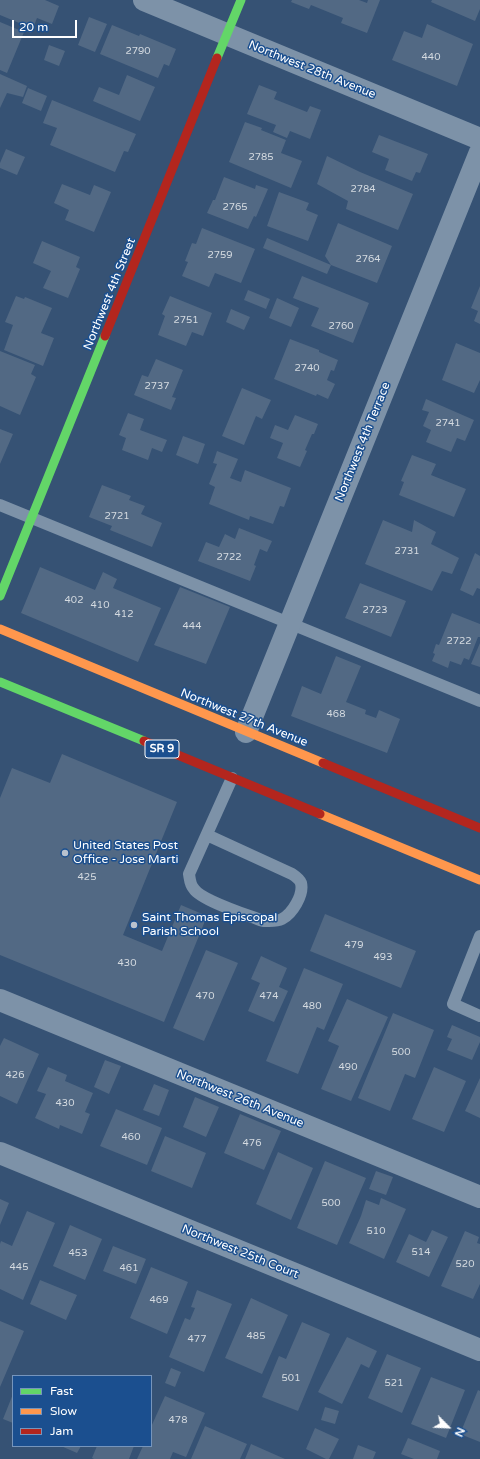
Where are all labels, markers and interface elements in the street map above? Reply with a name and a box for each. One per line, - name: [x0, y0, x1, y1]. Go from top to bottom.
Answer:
- scale bar: [14, 12, 79, 38]
- text: 20 m: [19, 20, 48, 34]
- street label: Northwest 28th Avenue: [246, 38, 378, 102]
- house number: 2790: [125, 45, 151, 57]
- house number: 440: [422, 51, 440, 63]
- house number: 2785: [248, 151, 274, 163]
- house number: 2784: [350, 183, 376, 195]
- house number: 2765: [222, 201, 248, 213]
- street label: Northwest 4th Street: [81, 236, 139, 352]
- house number: 2759: [207, 249, 233, 261]
- house number: 2764: [355, 253, 381, 265]
- house number: 2751: [173, 314, 199, 326]
- house number: 2760: [328, 320, 354, 332]
- house number: 2740: [294, 362, 320, 374]
- house number: 2737: [144, 380, 170, 392]
- street label: Northwest 4th Terrace: [332, 380, 394, 504]
- house number: 2741: [435, 417, 461, 429]
- house number: 2721: [104, 510, 130, 522]
- house number: 2731: [394, 545, 420, 557]
- house number: 2722: [216, 551, 242, 563]
- house number: 402: [65, 594, 83, 606]
- house number: 410: [91, 599, 109, 611]
- house number: 2723: [362, 604, 388, 616]
- house number: 412: [115, 608, 133, 620]
- house number: 444: [183, 620, 201, 632]
- house number: 2722: [446, 635, 472, 647]
- street label: Northwest 27th Avenue: [178, 686, 310, 750]
- house number: 468: [327, 708, 345, 720]
- road number: SR 9: [145, 740, 179, 758]
- place label: United States Post Office - Jose Marti: [73, 839, 178, 867]
- marker: United States Post Office - Jose Marti: [60, 848, 70, 858]
- house number: 425: [78, 871, 96, 883]
- place label: Saint Thomas Episcopal Parish School: [142, 911, 277, 939]
- marker: Saint Thomas Episcopal Parish School: [129, 920, 139, 930]
- house number: 479: [345, 939, 363, 951]
- house number: 493: [374, 951, 392, 963]
- house number: 430: [118, 957, 136, 969]
- house number: 470: [196, 990, 214, 1002]
- house number: 474: [260, 990, 278, 1002]
- house number: 480: [303, 1000, 321, 1012]
- house number: 500: [392, 1046, 410, 1058]
- house number: 490: [339, 1061, 357, 1073]
- street label: Northwest 26th Avenue: [174, 1067, 306, 1131]
- house number: 426: [6, 1069, 24, 1081]
- house number: 430: [56, 1097, 74, 1109]
- house number: 460: [122, 1131, 140, 1143]
- house number: 476: [243, 1137, 261, 1149]
- house number: 500: [322, 1197, 340, 1209]
- street label: Northwest 25th Court: [179, 1222, 301, 1282]
- house number: 510: [367, 1225, 385, 1237]
- house number: 514: [412, 1246, 430, 1258]
- house number: 453: [69, 1247, 87, 1259]
- house number: 520: [456, 1258, 474, 1270]
- house number: 445: [10, 1261, 28, 1273]
- house number: 461: [120, 1262, 138, 1274]
- house number: 469: [150, 1294, 168, 1306]
- house number: 485: [247, 1330, 265, 1342]
- house number: 477: [188, 1333, 206, 1345]
- house number: 501: [282, 1372, 300, 1384]
- legend: [12, 1375, 152, 1447]
- house number: 521: [385, 1377, 403, 1389]
- text: Fast: [50, 1384, 73, 1398]
- text: Slow: [50, 1404, 77, 1418]
- north arrow: [428, 1407, 468, 1447]
- house number: 478: [169, 1414, 187, 1426]
- text: Jam: [50, 1424, 73, 1438]
- text: N: [452, 1425, 467, 1439]

